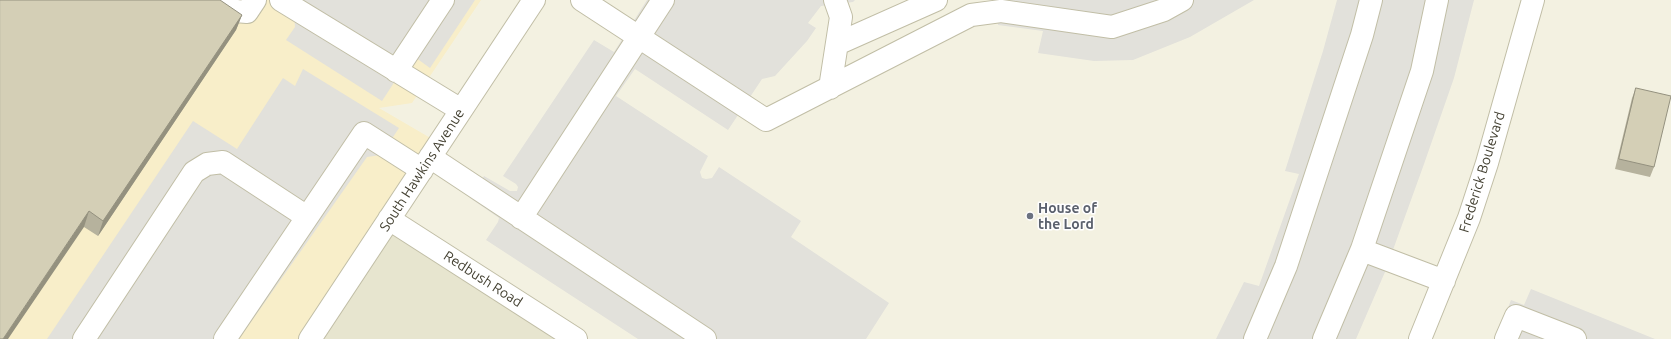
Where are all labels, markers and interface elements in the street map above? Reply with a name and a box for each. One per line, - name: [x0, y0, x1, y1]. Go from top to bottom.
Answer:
- street label: South Hawkins Avenue: [376, 105, 468, 235]
- street label: Frederick Boulevard: [1456, 110, 1508, 234]
- place label: House of the Lord: [1038, 200, 1097, 232]
- marker: House of the Lord: [1025, 211, 1035, 221]
- street label: Redbush Road: [441, 247, 525, 311]

